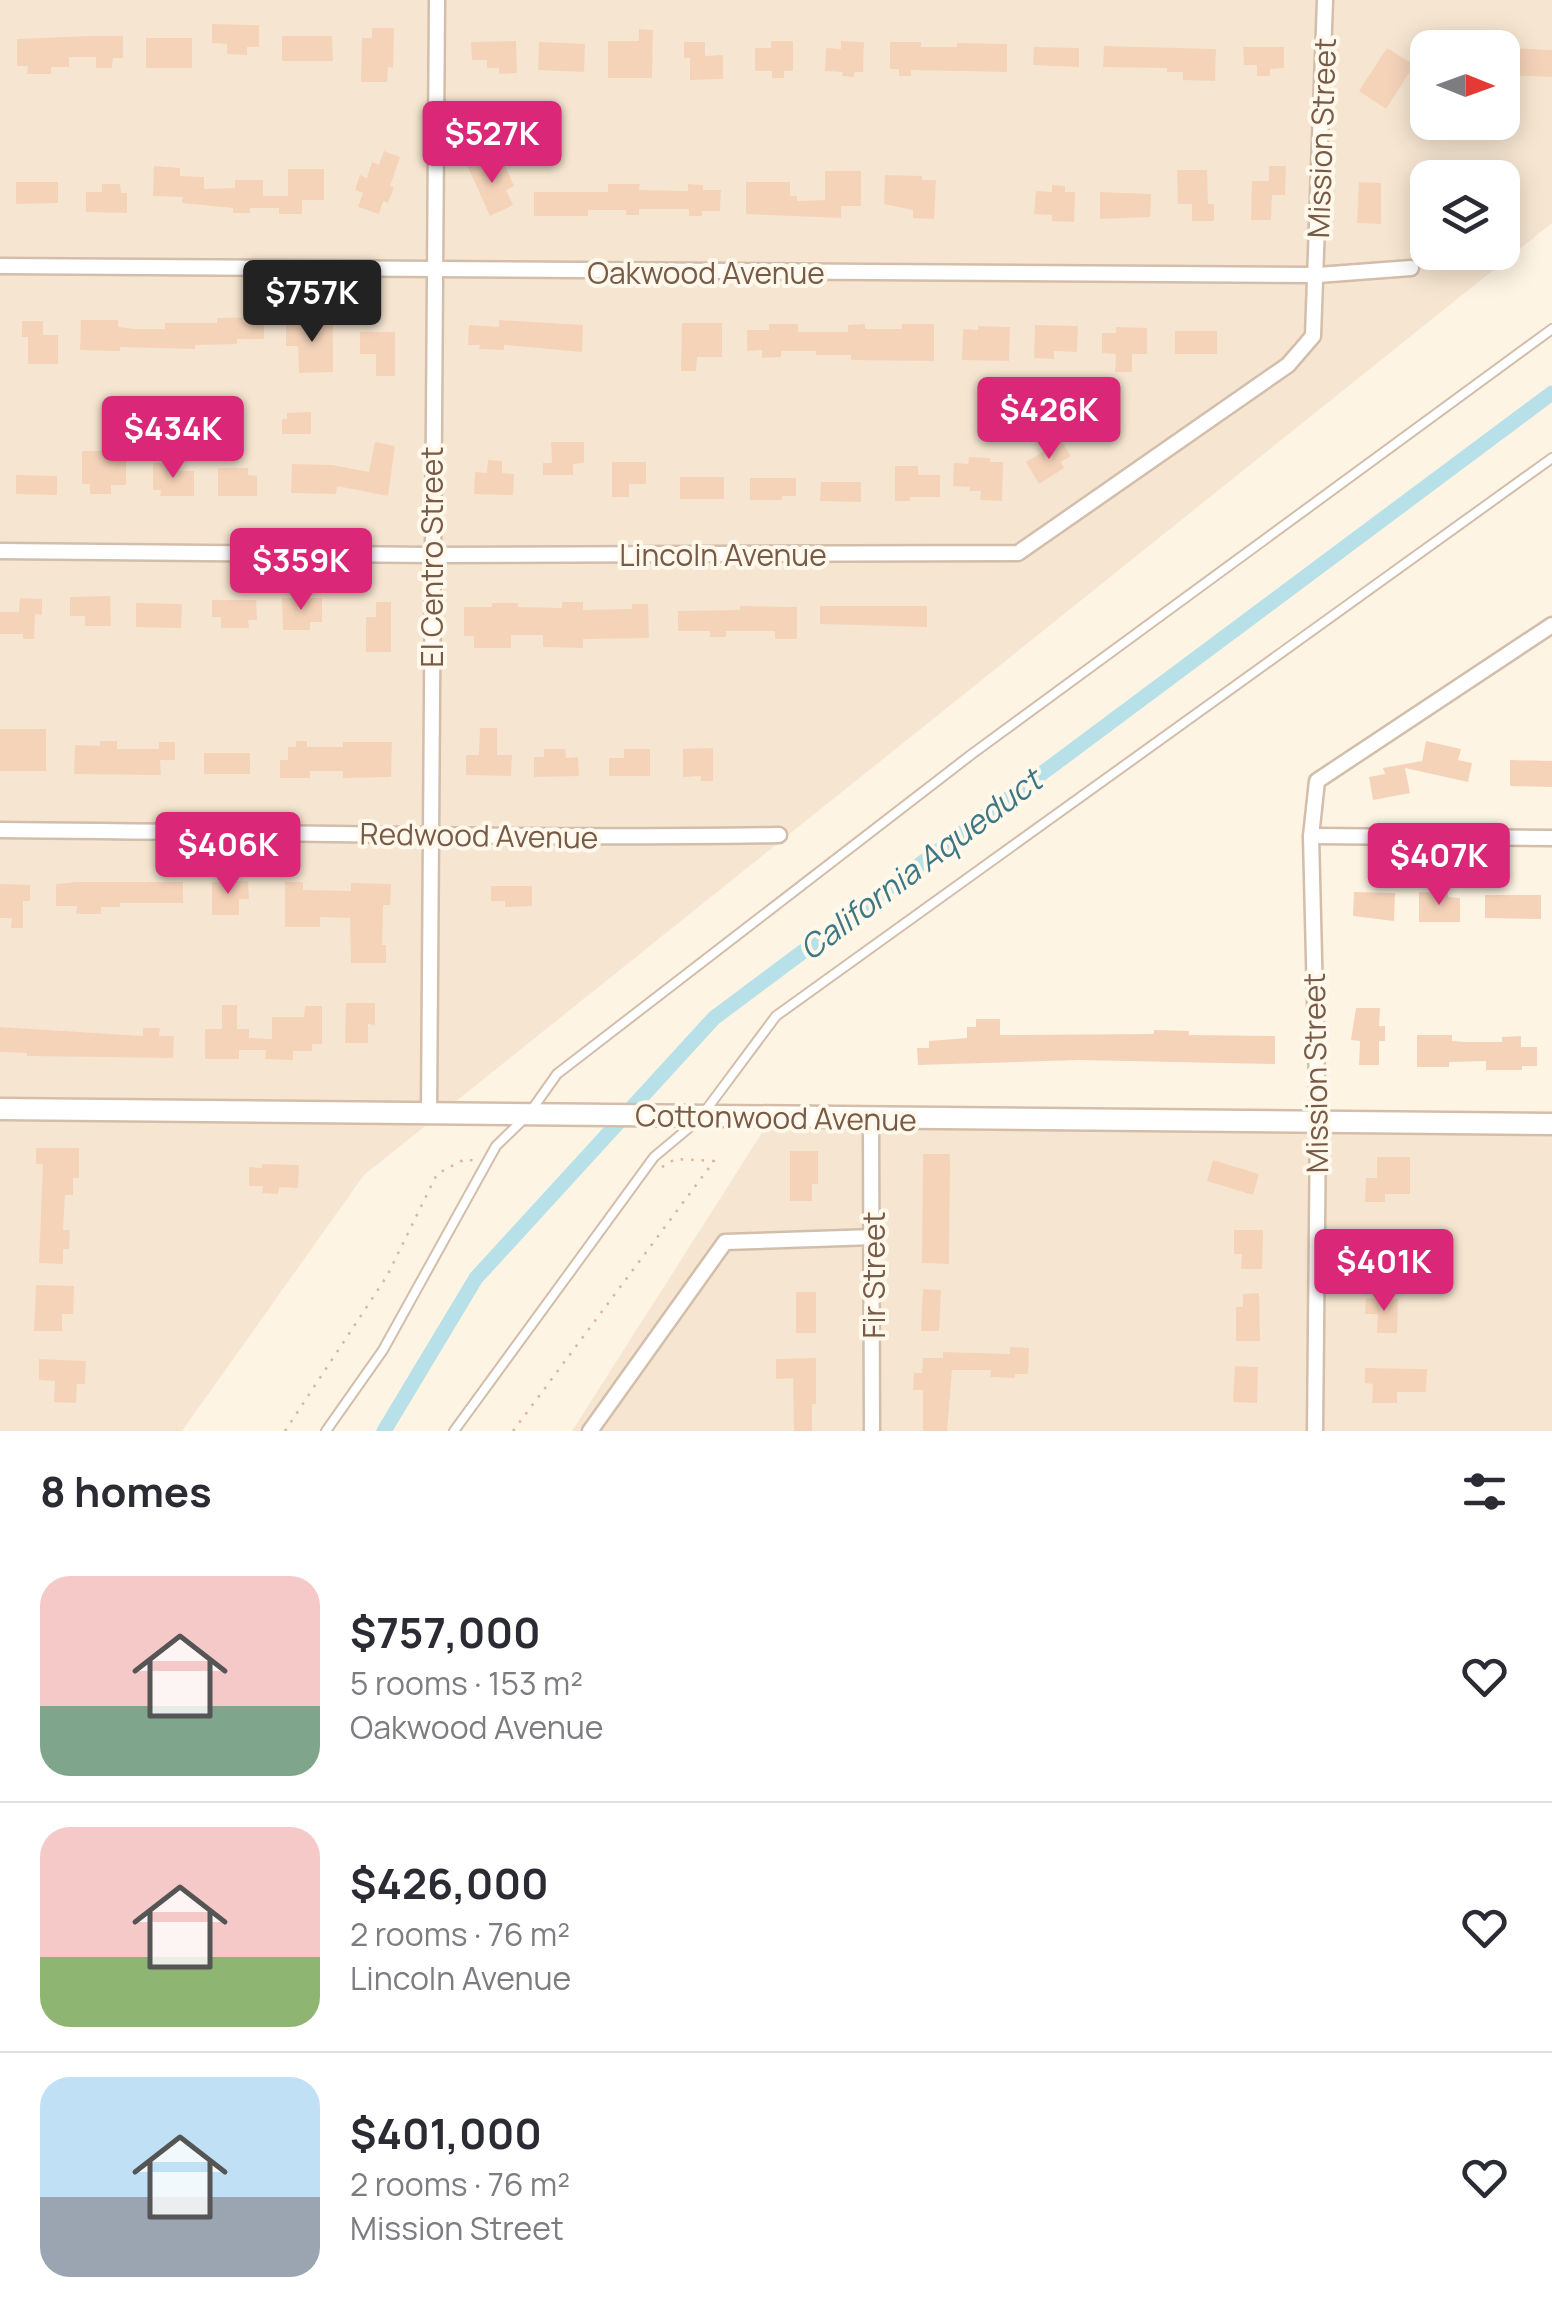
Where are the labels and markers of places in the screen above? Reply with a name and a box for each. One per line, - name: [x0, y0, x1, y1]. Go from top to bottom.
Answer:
- pin: $527K: [422, 101, 562, 186]
- pin: $757K: [242, 260, 382, 345]
- pin: $426K: [979, 377, 1119, 462]
- pin: $434K: [103, 396, 243, 481]
- pin: $359K: [231, 528, 371, 613]
- pin: $406K: [158, 812, 298, 897]
- pin: $407K: [1369, 823, 1509, 908]
- pin: $401K: [1314, 1229, 1454, 1314]

